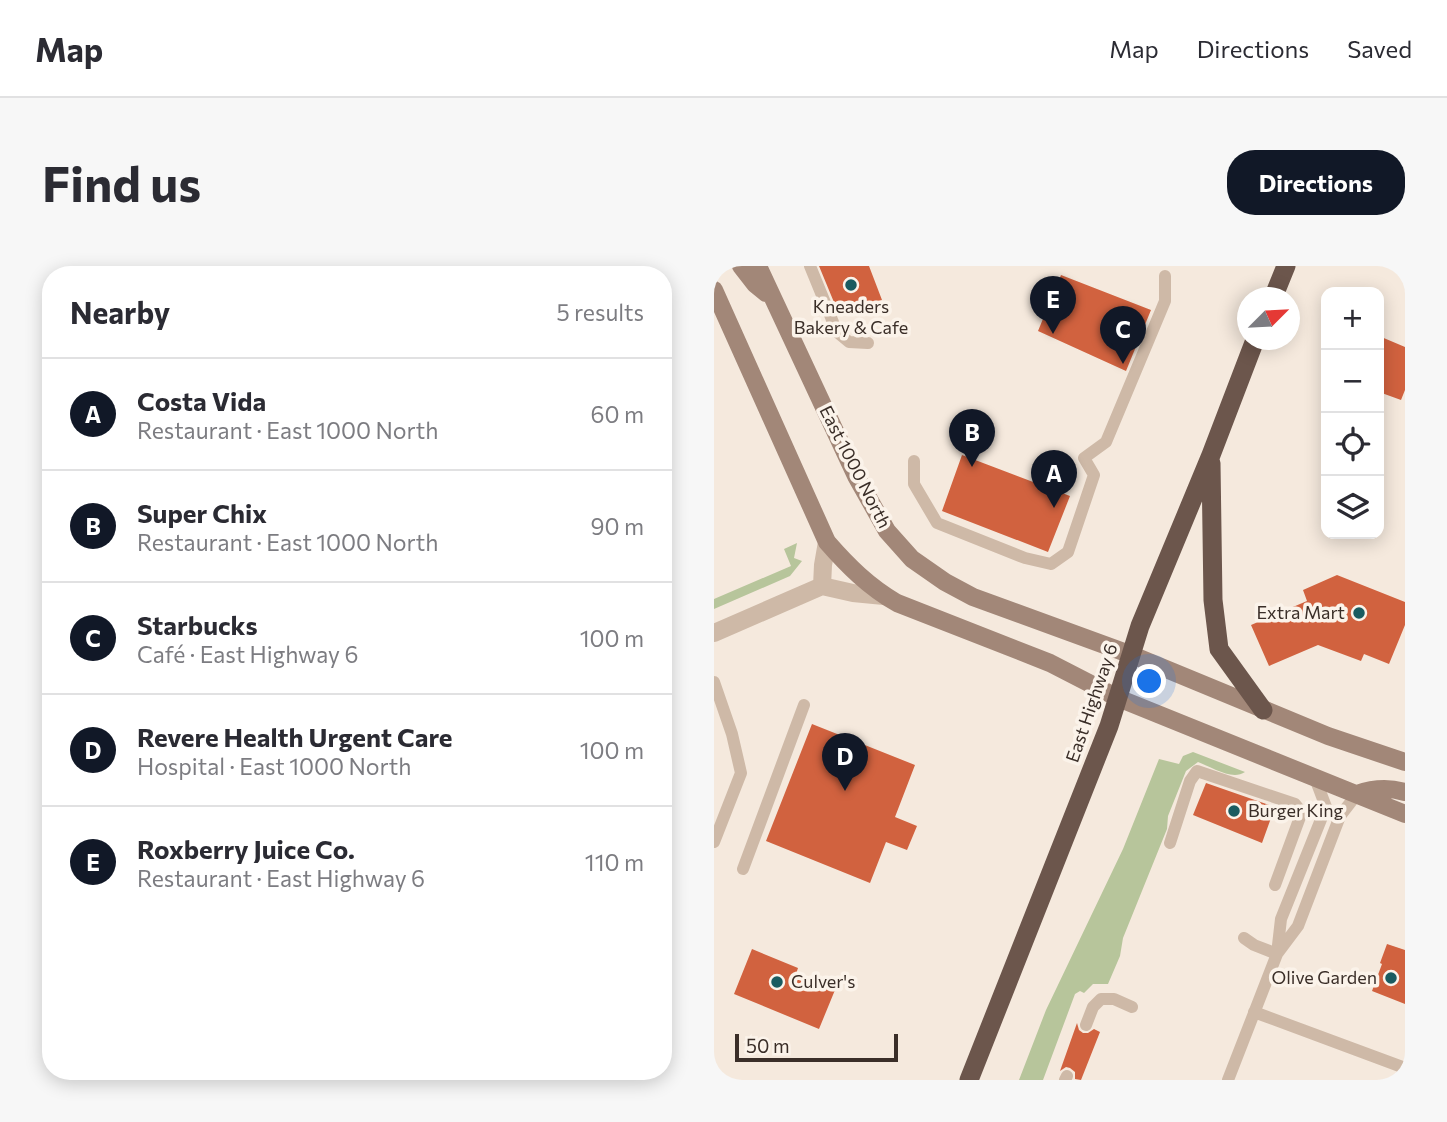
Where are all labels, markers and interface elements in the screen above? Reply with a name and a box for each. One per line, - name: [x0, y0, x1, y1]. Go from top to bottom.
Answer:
- text: Map: [35, 28, 103, 69]
- text: Map: [1109, 34, 1159, 63]
- text: Directions: [1197, 34, 1309, 63]
- text: Saved: [1347, 34, 1412, 63]
- button: Directions: [1227, 150, 1405, 215]
- text: Find us: [42, 152, 201, 212]
- pin: E: [1030, 276, 1076, 334]
- marker: Kneaders Bakery & Cafe: [843, 277, 859, 293]
- north arrow: [1237, 287, 1300, 350]
- map controls: [1321, 287, 1384, 539]
- button: +: [1321, 287, 1384, 350]
- text: Nearby: [70, 293, 170, 330]
- place label: Kneaders Bakery & Cafe: [794, 295, 908, 338]
- text: 5 results: [556, 298, 644, 326]
- pin: C: [1100, 306, 1146, 364]
- button: −: [1321, 350, 1384, 413]
- text: Costa Vida: [137, 385, 266, 416]
- text: A: [85, 400, 101, 428]
- text: 60 m: [591, 400, 644, 428]
- street label: East 1000 North: [816, 402, 896, 532]
- pin: B: [949, 409, 995, 467]
- button: locate: [1321, 413, 1384, 476]
- text: Restaurant · East 1000 North: [137, 416, 438, 444]
- pin: A: [1031, 450, 1077, 508]
- button: layers: [1321, 476, 1384, 539]
- text: Super Chix: [137, 497, 267, 528]
- text: B: [85, 512, 101, 540]
- text: 90 m: [591, 512, 644, 540]
- text: Restaurant · East 1000 North: [137, 528, 438, 556]
- place label: Extra Mart: [1256, 601, 1345, 623]
- marker: Extra Mart: [1351, 605, 1367, 621]
- text: Starbucks: [137, 609, 258, 640]
- text: C: [85, 624, 101, 652]
- text: 100 m: [580, 624, 644, 652]
- text: Café · East Highway 6: [137, 640, 358, 668]
- street label: East Highway 6: [1060, 640, 1122, 765]
- your location: [1132, 664, 1166, 698]
- text: Revere Health Urgent Care: [137, 721, 452, 752]
- pin: D: [822, 733, 868, 791]
- text: D: [85, 736, 101, 764]
- text: 100 m: [580, 736, 644, 764]
- text: Hospital · East 1000 North: [137, 752, 411, 780]
- place label: Burger King: [1248, 799, 1344, 821]
- marker: Burger King: [1226, 803, 1242, 819]
- text: Roxberry Juice Co.: [137, 833, 355, 864]
- text: E: [86, 848, 100, 876]
- text: 110 m: [585, 848, 644, 876]
- text: Restaurant · East Highway 6: [137, 864, 425, 892]
- place label: Olive Garden: [1272, 966, 1377, 988]
- place label: Culver's: [791, 970, 855, 992]
- marker: Olive Garden: [1383, 970, 1399, 986]
- marker: Culver's: [769, 974, 785, 990]
- scale bar: [735, 1031, 898, 1063]
- text: 50 m: [746, 1034, 790, 1057]

